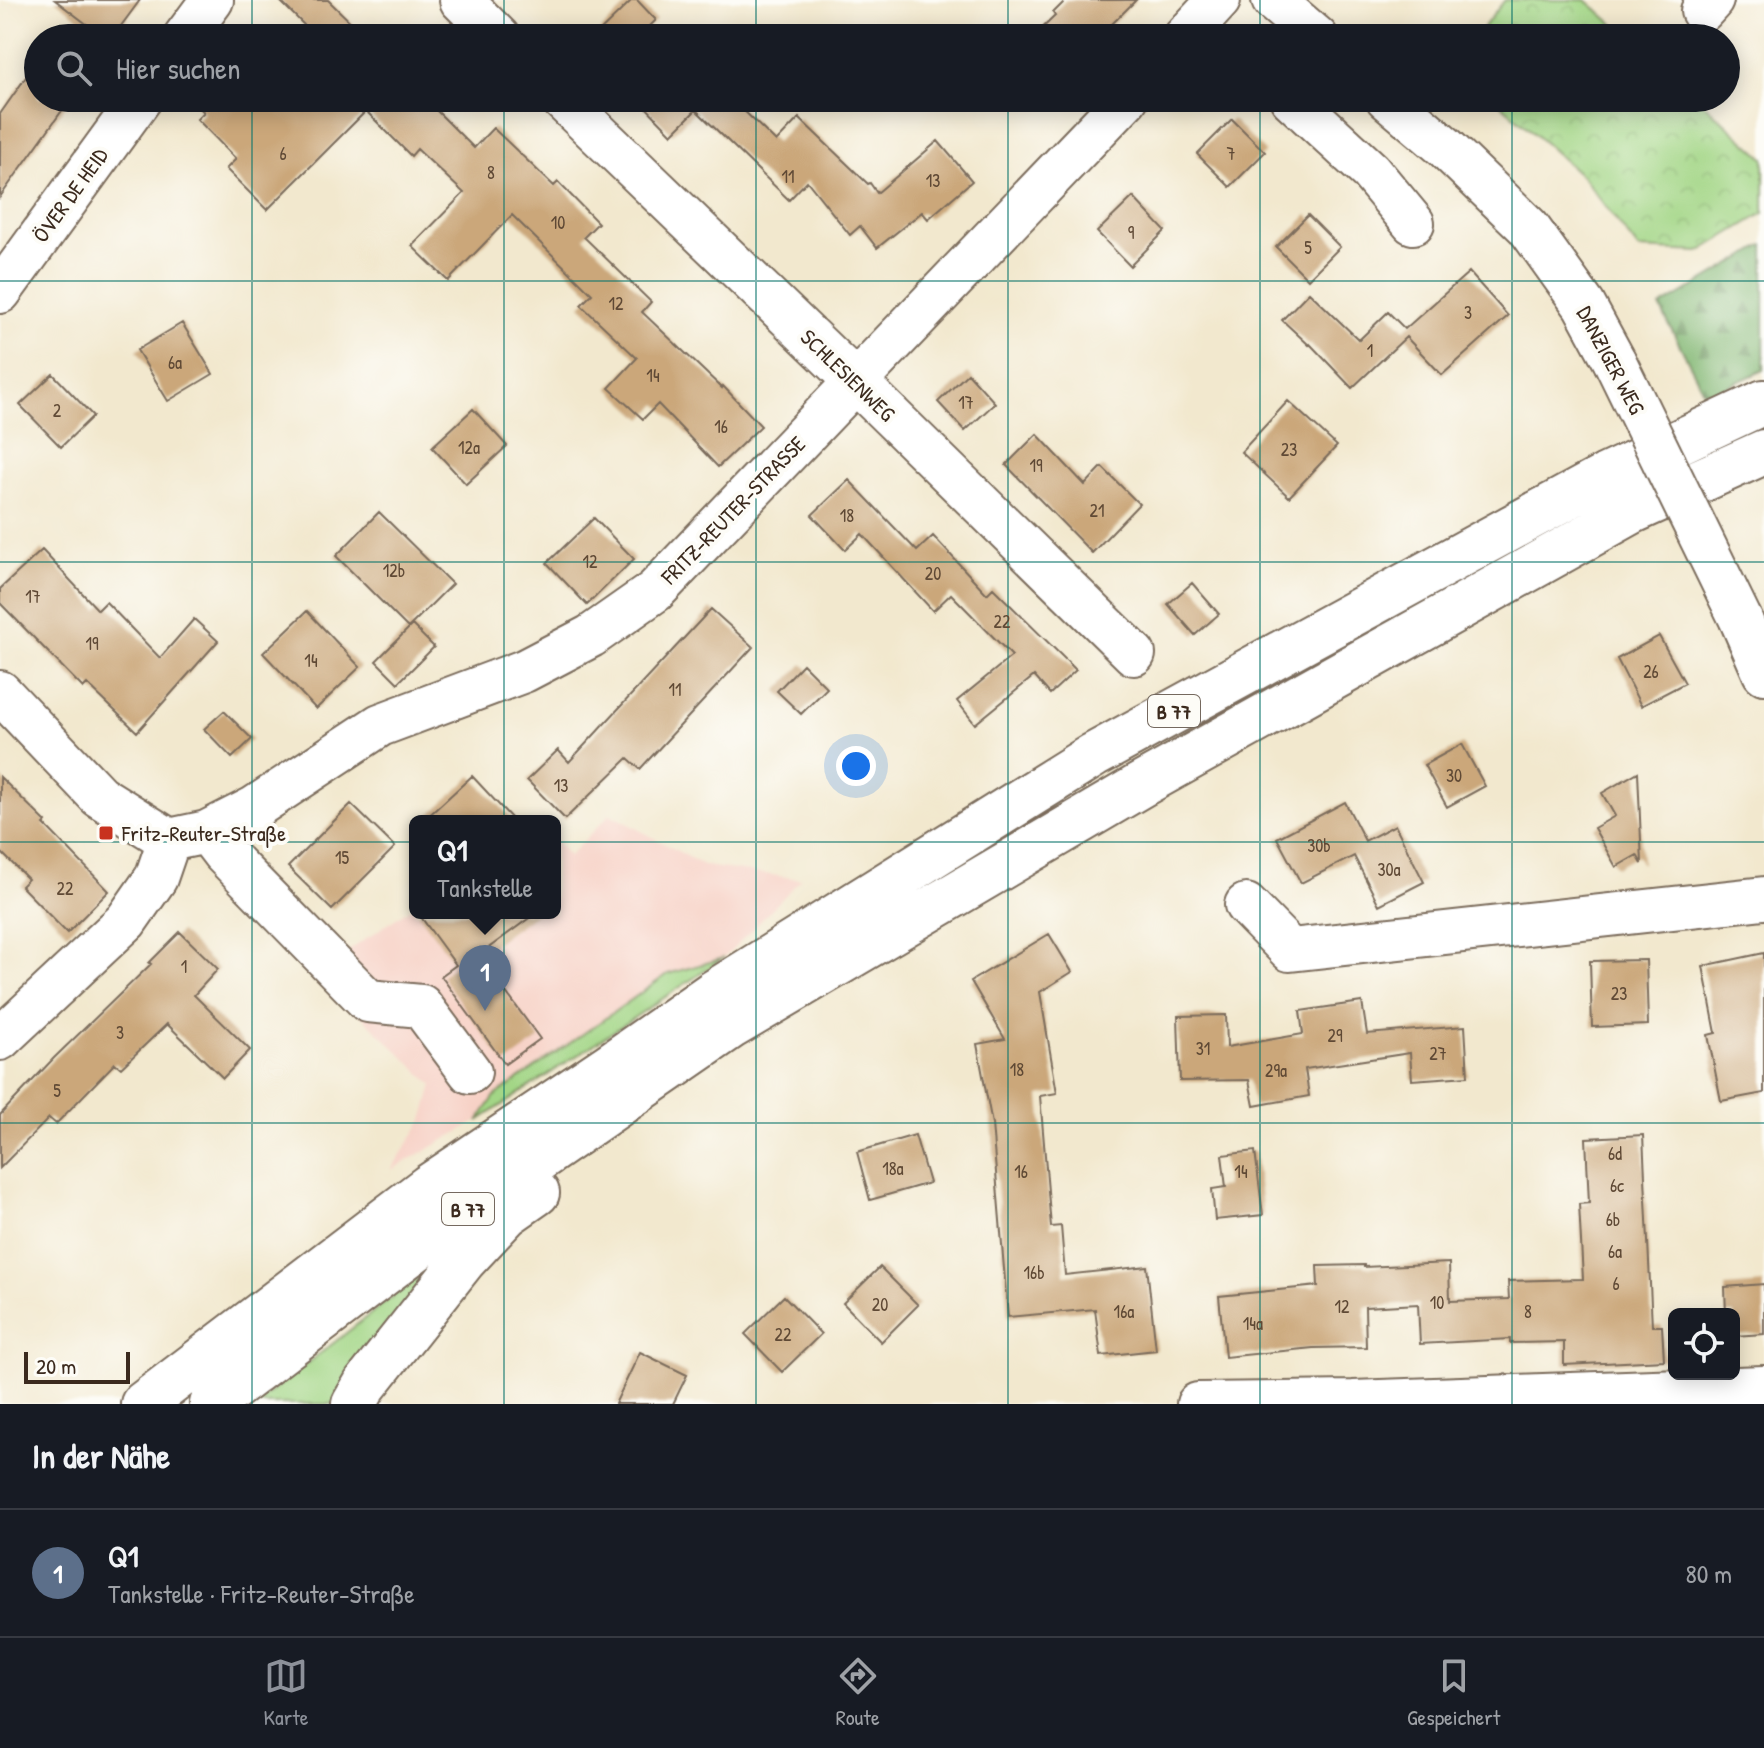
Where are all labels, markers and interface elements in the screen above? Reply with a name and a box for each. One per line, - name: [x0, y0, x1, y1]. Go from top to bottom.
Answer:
- search box: [24, 24, 1740, 112]
- icon: search: [52, 46, 96, 90]
- text: Hier suchen: [116, 48, 240, 88]
- street label: ÖVER DE HEID: [25, 141, 115, 248]
- house number: 6: [279, 141, 287, 166]
- house number: 7: [1227, 141, 1236, 166]
- house number: 8: [487, 160, 495, 185]
- house number: 11: [781, 164, 795, 189]
- house number: 13: [926, 168, 940, 193]
- house number: 10: [551, 210, 565, 235]
- house number: 9: [1128, 220, 1135, 245]
- house number: 5: [1304, 235, 1312, 260]
- house number: 12: [609, 291, 624, 316]
- house number: 3: [1464, 300, 1472, 325]
- street label: DANZIGER WEG: [1570, 301, 1652, 420]
- street label: SCHLESIENWEG: [794, 322, 902, 428]
- house number: 1: [1367, 338, 1373, 363]
- house number: 6a: [168, 350, 182, 375]
- house number: 14: [646, 363, 660, 388]
- house number: 17: [958, 390, 974, 415]
- house number: 2: [53, 398, 62, 423]
- house number: 16: [714, 414, 728, 439]
- street label: FRITZ-REUTER-STRASSE: [654, 429, 812, 591]
- house number: 12a: [458, 435, 480, 460]
- house number: 23: [1281, 437, 1297, 462]
- house number: 19: [1029, 453, 1043, 478]
- house number: 21: [1090, 498, 1104, 523]
- house number: 18: [840, 503, 854, 528]
- house number: 12: [583, 549, 598, 574]
- house number: 12b: [383, 558, 405, 583]
- house number: 20: [925, 561, 941, 586]
- house number: 17: [25, 584, 41, 609]
- house number: 22: [994, 609, 1011, 634]
- house number: 19: [85, 631, 99, 656]
- house number: 14: [304, 648, 318, 673]
- house number: 26: [1643, 659, 1659, 684]
- house number: 11: [668, 677, 682, 702]
- road number: B 77: [1148, 695, 1200, 727]
- your location: [836, 746, 876, 786]
- house number: 30: [1446, 763, 1462, 788]
- house number: 13: [554, 773, 568, 798]
- popup: [409, 815, 561, 919]
- place label: Fritz-Reuter-Straße: [121, 818, 286, 848]
- marker: Fritz-Reuter-Straße: [97, 824, 115, 842]
- text: Q1: [437, 830, 468, 870]
- house number: 30b: [1307, 833, 1331, 858]
- house number: 15: [335, 845, 349, 870]
- house number: 30a: [1377, 857, 1401, 882]
- text: Tankstelle: [437, 870, 533, 905]
- house number: 22: [57, 876, 74, 901]
- pin: 1: [459, 945, 511, 1011]
- house number: 1: [181, 954, 187, 979]
- house number: 23: [1611, 981, 1627, 1006]
- house number: 3: [116, 1020, 124, 1045]
- house number: 29: [1327, 1023, 1343, 1048]
- house number: 31: [1196, 1036, 1210, 1061]
- house number: 27: [1429, 1041, 1447, 1066]
- house number: 18: [1010, 1057, 1024, 1082]
- house number: 29a: [1265, 1058, 1287, 1083]
- house number: 5: [53, 1078, 61, 1103]
- house number: 6d: [1608, 1141, 1622, 1166]
- house number: 18a: [882, 1156, 904, 1181]
- house number: 16: [1014, 1159, 1028, 1184]
- house number: 14: [1234, 1159, 1248, 1184]
- house number: 6c: [1610, 1173, 1624, 1198]
- road number: B 77: [442, 1193, 494, 1225]
- house number: 6b: [1606, 1207, 1620, 1232]
- house number: 6a: [1608, 1239, 1622, 1264]
- house number: 16b: [1023, 1260, 1045, 1285]
- house number: 6: [1612, 1271, 1620, 1296]
- house number: 10: [1430, 1290, 1444, 1315]
- house number: 20: [872, 1292, 888, 1317]
- house number: 12: [1335, 1294, 1350, 1319]
- house number: 16a: [1114, 1299, 1134, 1324]
- house number: 8: [1524, 1299, 1532, 1324]
- map controls: [1668, 1308, 1740, 1380]
- button: locate: [1668, 1308, 1740, 1380]
- house number: 14a: [1243, 1311, 1263, 1336]
- house number: 22: [775, 1322, 792, 1347]
- scale bar: [24, 1348, 130, 1384]
- text: 20 m: [36, 1351, 76, 1381]
- text: In der Nähe: [32, 1433, 170, 1479]
- text: Q1: [108, 1536, 139, 1576]
- text: 1: [53, 1556, 63, 1591]
- text: 80 m: [1685, 1556, 1732, 1591]
- text: Tankstelle · Fritz-Reuter-Straße: [108, 1576, 415, 1611]
- tab: Karte: [264, 1654, 309, 1732]
- tab: Route: [836, 1654, 880, 1732]
- tab: Gespeichert: [1407, 1654, 1500, 1732]

